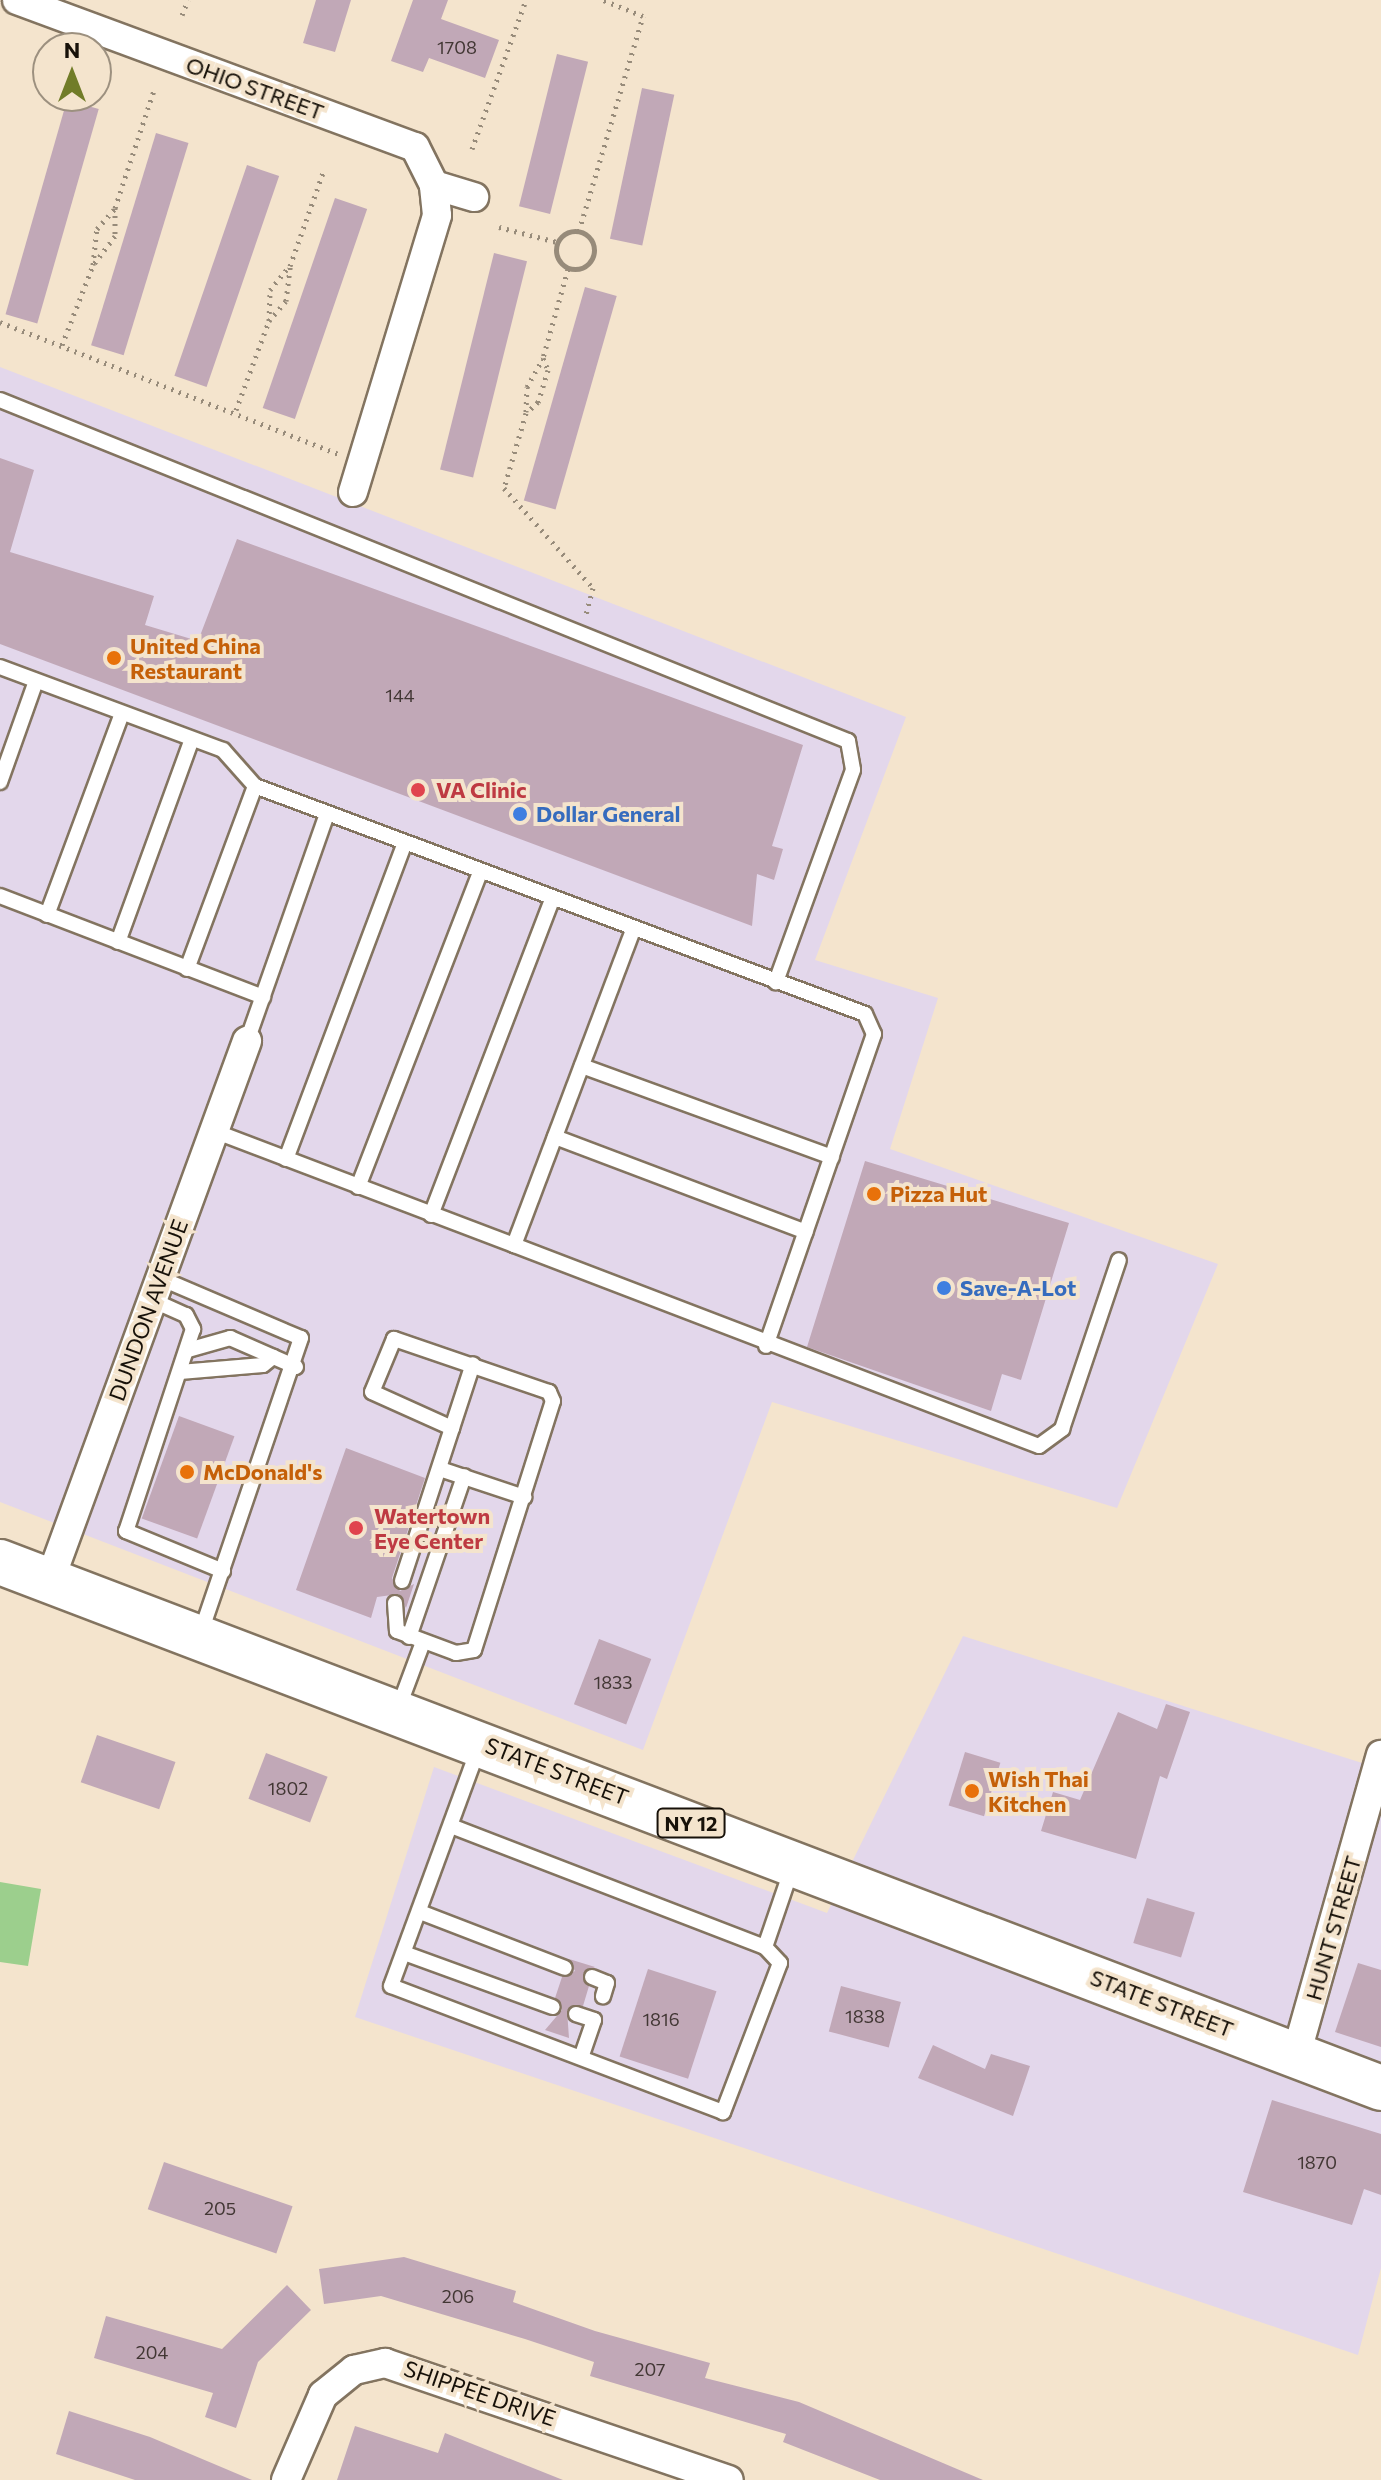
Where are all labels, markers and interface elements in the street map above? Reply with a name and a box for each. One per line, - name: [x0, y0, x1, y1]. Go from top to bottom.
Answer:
- north arrow: [32, 32, 112, 112]
- text: N: [64, 36, 80, 63]
- house number: 1708: [437, 36, 477, 58]
- street label: OHIO STREET: [183, 51, 327, 125]
- place label: United China Restaurant: [130, 632, 261, 684]
- marker: United China Restaurant: [105, 649, 123, 667]
- house number: 144: [385, 684, 415, 706]
- place label: VA Clinic: [436, 777, 527, 803]
- marker: VA Clinic: [407, 779, 429, 801]
- place label: Dollar General: [536, 801, 681, 827]
- marker: Dollar General: [511, 805, 529, 823]
- place label: Pizza Hut: [890, 1181, 987, 1207]
- marker: Pizza Hut: [865, 1185, 883, 1203]
- street label: DUNDON AVENUE: [103, 1216, 193, 1404]
- place label: Save-A-Lot: [960, 1275, 1076, 1301]
- marker: Save-A-Lot: [935, 1279, 953, 1297]
- place label: McDonald's: [203, 1459, 322, 1485]
- marker: McDonald's: [178, 1463, 196, 1481]
- place label: Watertown Eye Center: [374, 1502, 490, 1554]
- marker: Watertown Eye Center: [345, 1517, 367, 1539]
- house number: 1833: [593, 1671, 633, 1693]
- street label: STATE STREET: [482, 1732, 632, 1810]
- place label: Wish Thai Kitchen: [988, 1765, 1089, 1816]
- house number: 1802: [268, 1777, 308, 1799]
- marker: Wish Thai Kitchen: [963, 1782, 981, 1800]
- road number: NY 12: [655, 1807, 727, 1839]
- street label: HUNT STREET: [1300, 1853, 1366, 2003]
- street label: STATE STREET: [1087, 1964, 1237, 2042]
- house number: 1838: [845, 2005, 885, 2027]
- house number: 1816: [642, 2008, 680, 2030]
- house number: 1870: [1297, 2151, 1337, 2173]
- house number: 205: [204, 2197, 236, 2219]
- house number: 206: [442, 2285, 474, 2307]
- house number: 204: [136, 2341, 168, 2363]
- street label: SHIPPEE DRIVE: [401, 2355, 559, 2431]
- house number: 207: [634, 2358, 666, 2380]

